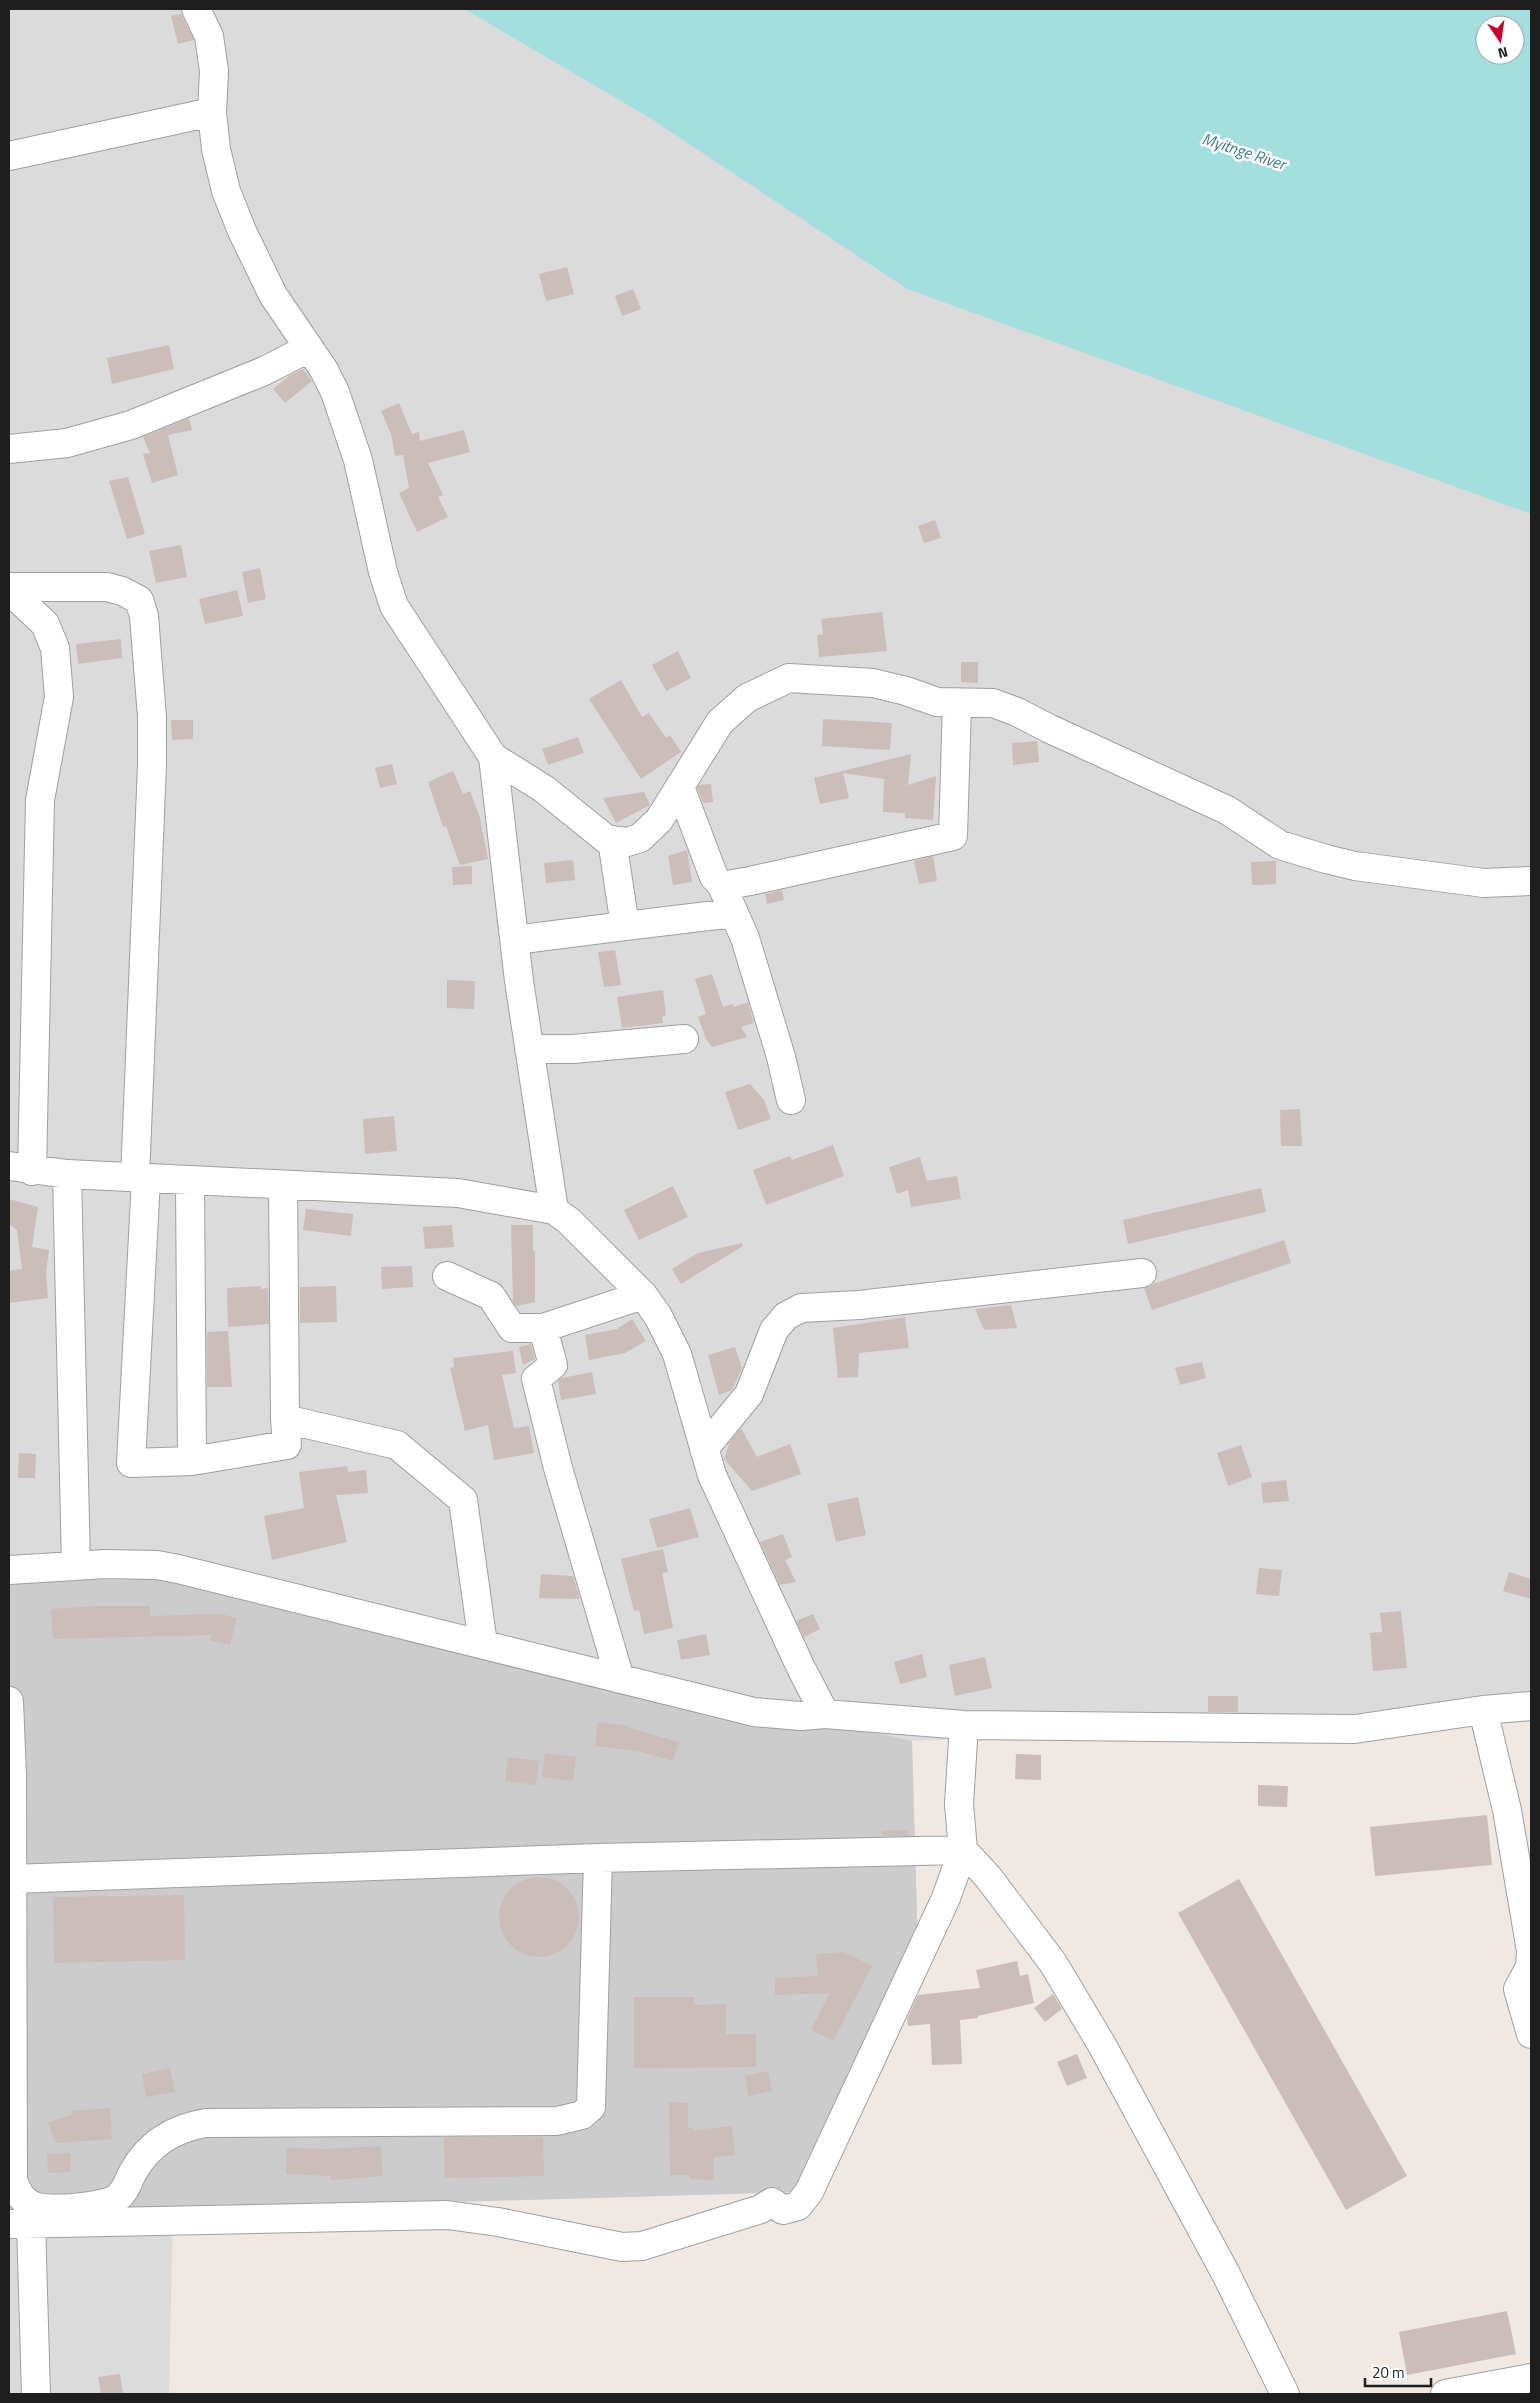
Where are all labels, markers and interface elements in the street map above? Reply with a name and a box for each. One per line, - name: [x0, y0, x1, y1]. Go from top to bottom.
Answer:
- north arrow: [1475, 15, 1525, 65]
- text: N: [1496, 42, 1510, 64]
- water label: Myitnge River: [1199, 126, 1291, 176]
- scale bar: [1365, 2356, 1431, 2388]
- text: 20 m: [1372, 2361, 1405, 2384]

